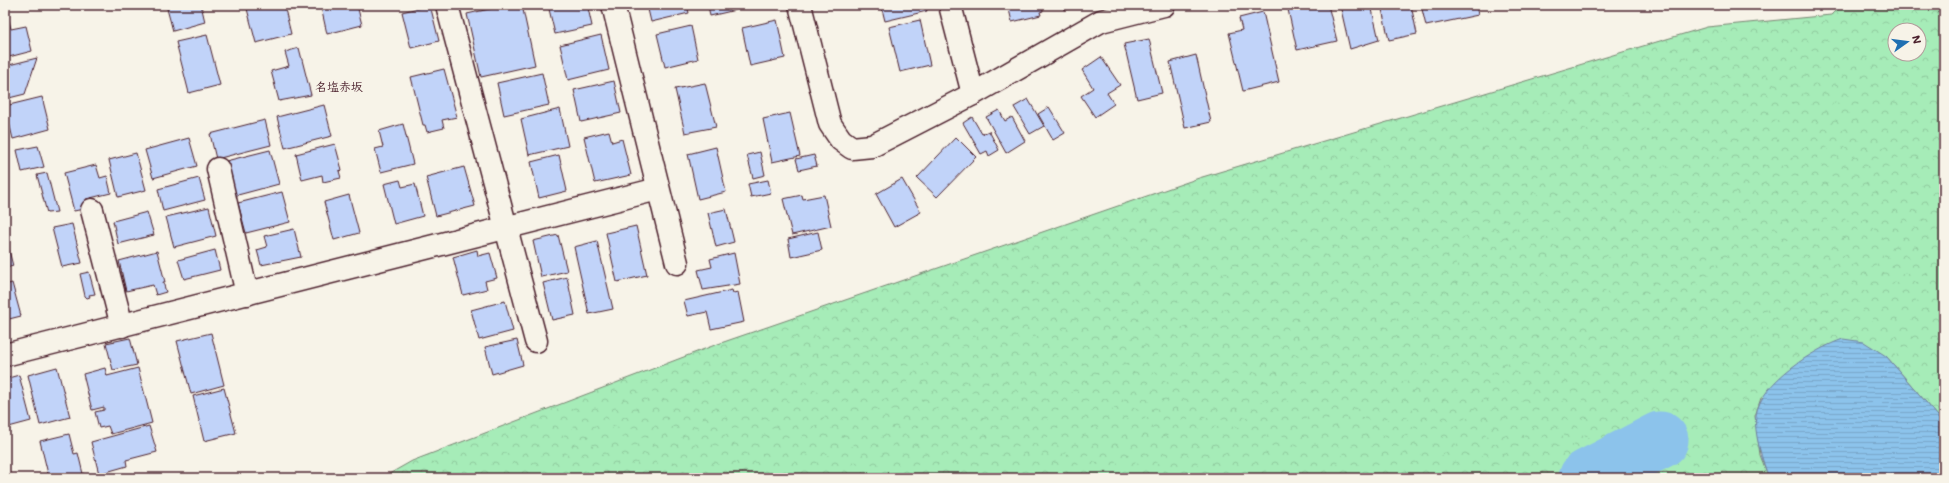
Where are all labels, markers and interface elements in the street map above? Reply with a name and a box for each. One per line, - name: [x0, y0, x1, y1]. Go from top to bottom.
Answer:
- north arrow: [1887, 22, 1927, 62]
- text: N: [1909, 34, 1925, 45]
- district label: 名塩赤坂: [315, 78, 363, 94]

